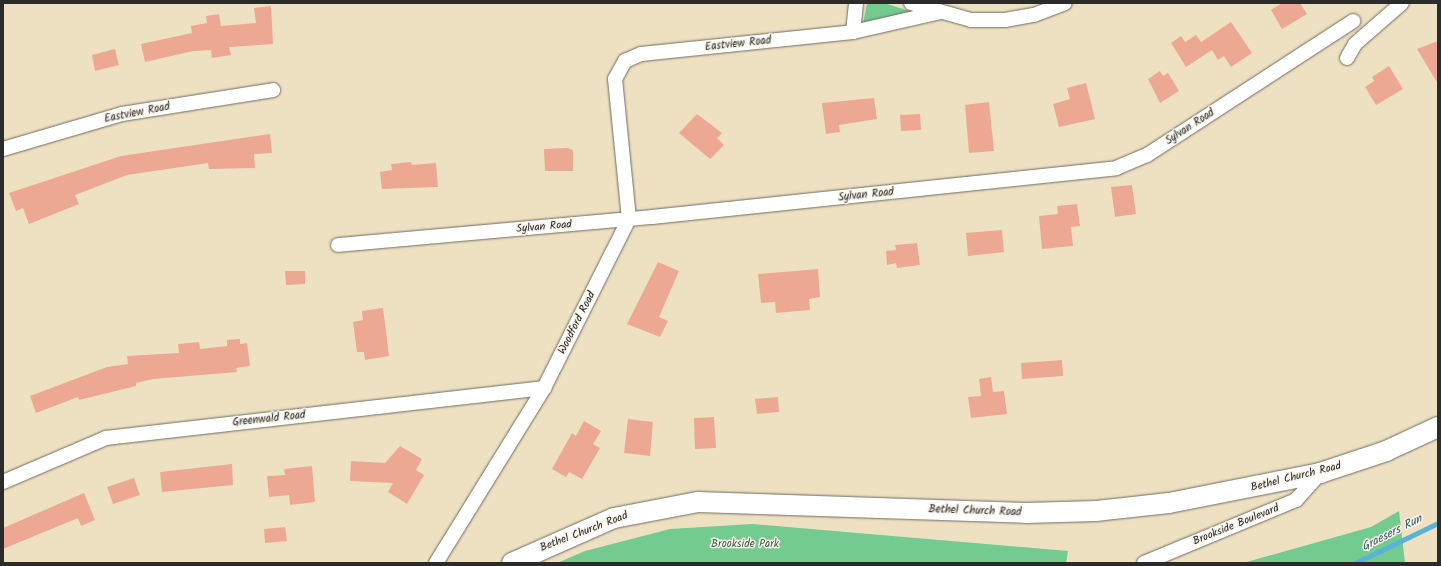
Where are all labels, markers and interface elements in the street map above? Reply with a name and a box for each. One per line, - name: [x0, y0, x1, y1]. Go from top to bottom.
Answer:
- street label: Eastview Road: [704, 34, 772, 54]
- street label: Eastview Road: [103, 100, 171, 126]
- street label: Sylvan Road: [1163, 106, 1217, 148]
- street label: Sylvan Road: [838, 186, 894, 204]
- street label: Sylvan Road: [516, 218, 572, 236]
- street label: Woodford Road: [556, 289, 598, 357]
- street label: Greenwald Road: [232, 409, 306, 429]
- street label: Bethel Church Road: [1249, 459, 1343, 495]
- street label: Brookside Boulevard: [1191, 502, 1281, 548]
- street label: Bethel Church Road: [928, 503, 1022, 519]
- street label: Bethel Church Road: [538, 509, 630, 555]
- water label: Graesers Run: [1359, 512, 1425, 554]
- park label: Brookside Park: [711, 537, 779, 551]

